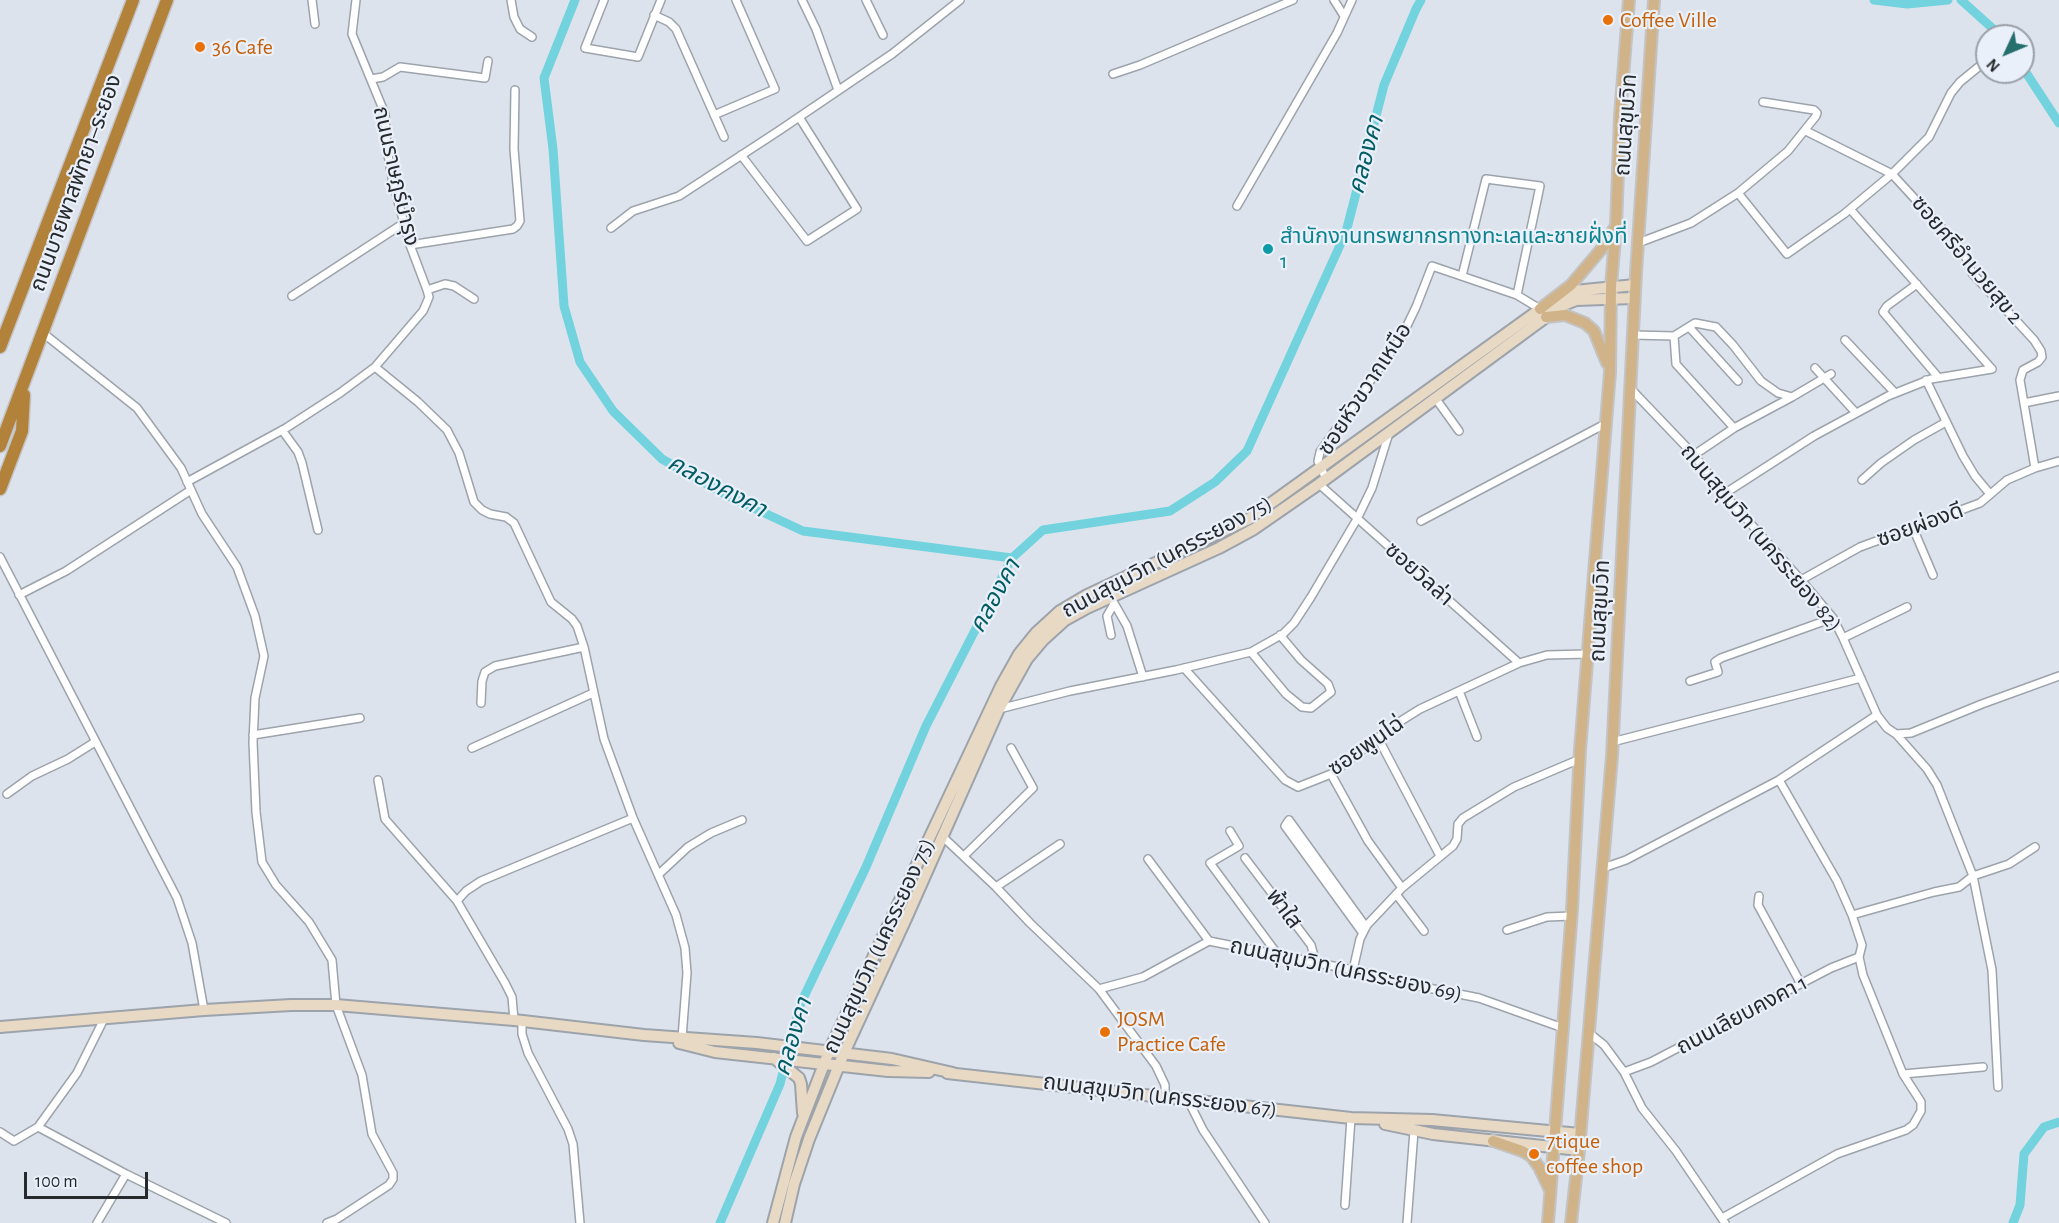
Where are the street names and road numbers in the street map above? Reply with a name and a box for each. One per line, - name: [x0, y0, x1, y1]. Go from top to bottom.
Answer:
- street label: ถนนบายพาสพัทยา–ระยอง: [24, 71, 128, 295]
- street label: ถนนสุขุมวิท: [1609, 73, 1643, 177]
- street label: ถนนราษฎร์บำรุง: [367, 103, 425, 249]
- street label: ซอยศรีอำนวยสุข 2: [1906, 190, 2028, 330]
- street label: ซอยหัวขวากเหนือ: [1312, 318, 1418, 460]
- street label: ถนนสุขุมวิท (นครระยอง 82): [1675, 439, 1847, 637]
- street label: ถนนสุขุมวิท (นครระยอง 75): [1057, 490, 1277, 624]
- street label: ซอยผ่องดี: [1873, 497, 1967, 553]
- street label: ซอยวิลล่า: [1379, 536, 1459, 612]
- street label: ถนนสุขุมวิท: [1584, 559, 1616, 663]
- street label: ซอยพูนไฉ่: [1323, 710, 1409, 782]
- street label: ถนนสุขุมวิท (นครระยอง 75): [817, 834, 941, 1058]
- street label: พ้าใส: [1261, 884, 1307, 934]
- street label: ถนนสุขุมวิท (นครระยอง 69): [1227, 932, 1465, 1008]
- street label: ถนนเลียบคงคา 1: [1672, 969, 1812, 1061]
- street label: ถนนสุขุมวิท (นครระยอง 67): [1041, 1069, 1279, 1123]

